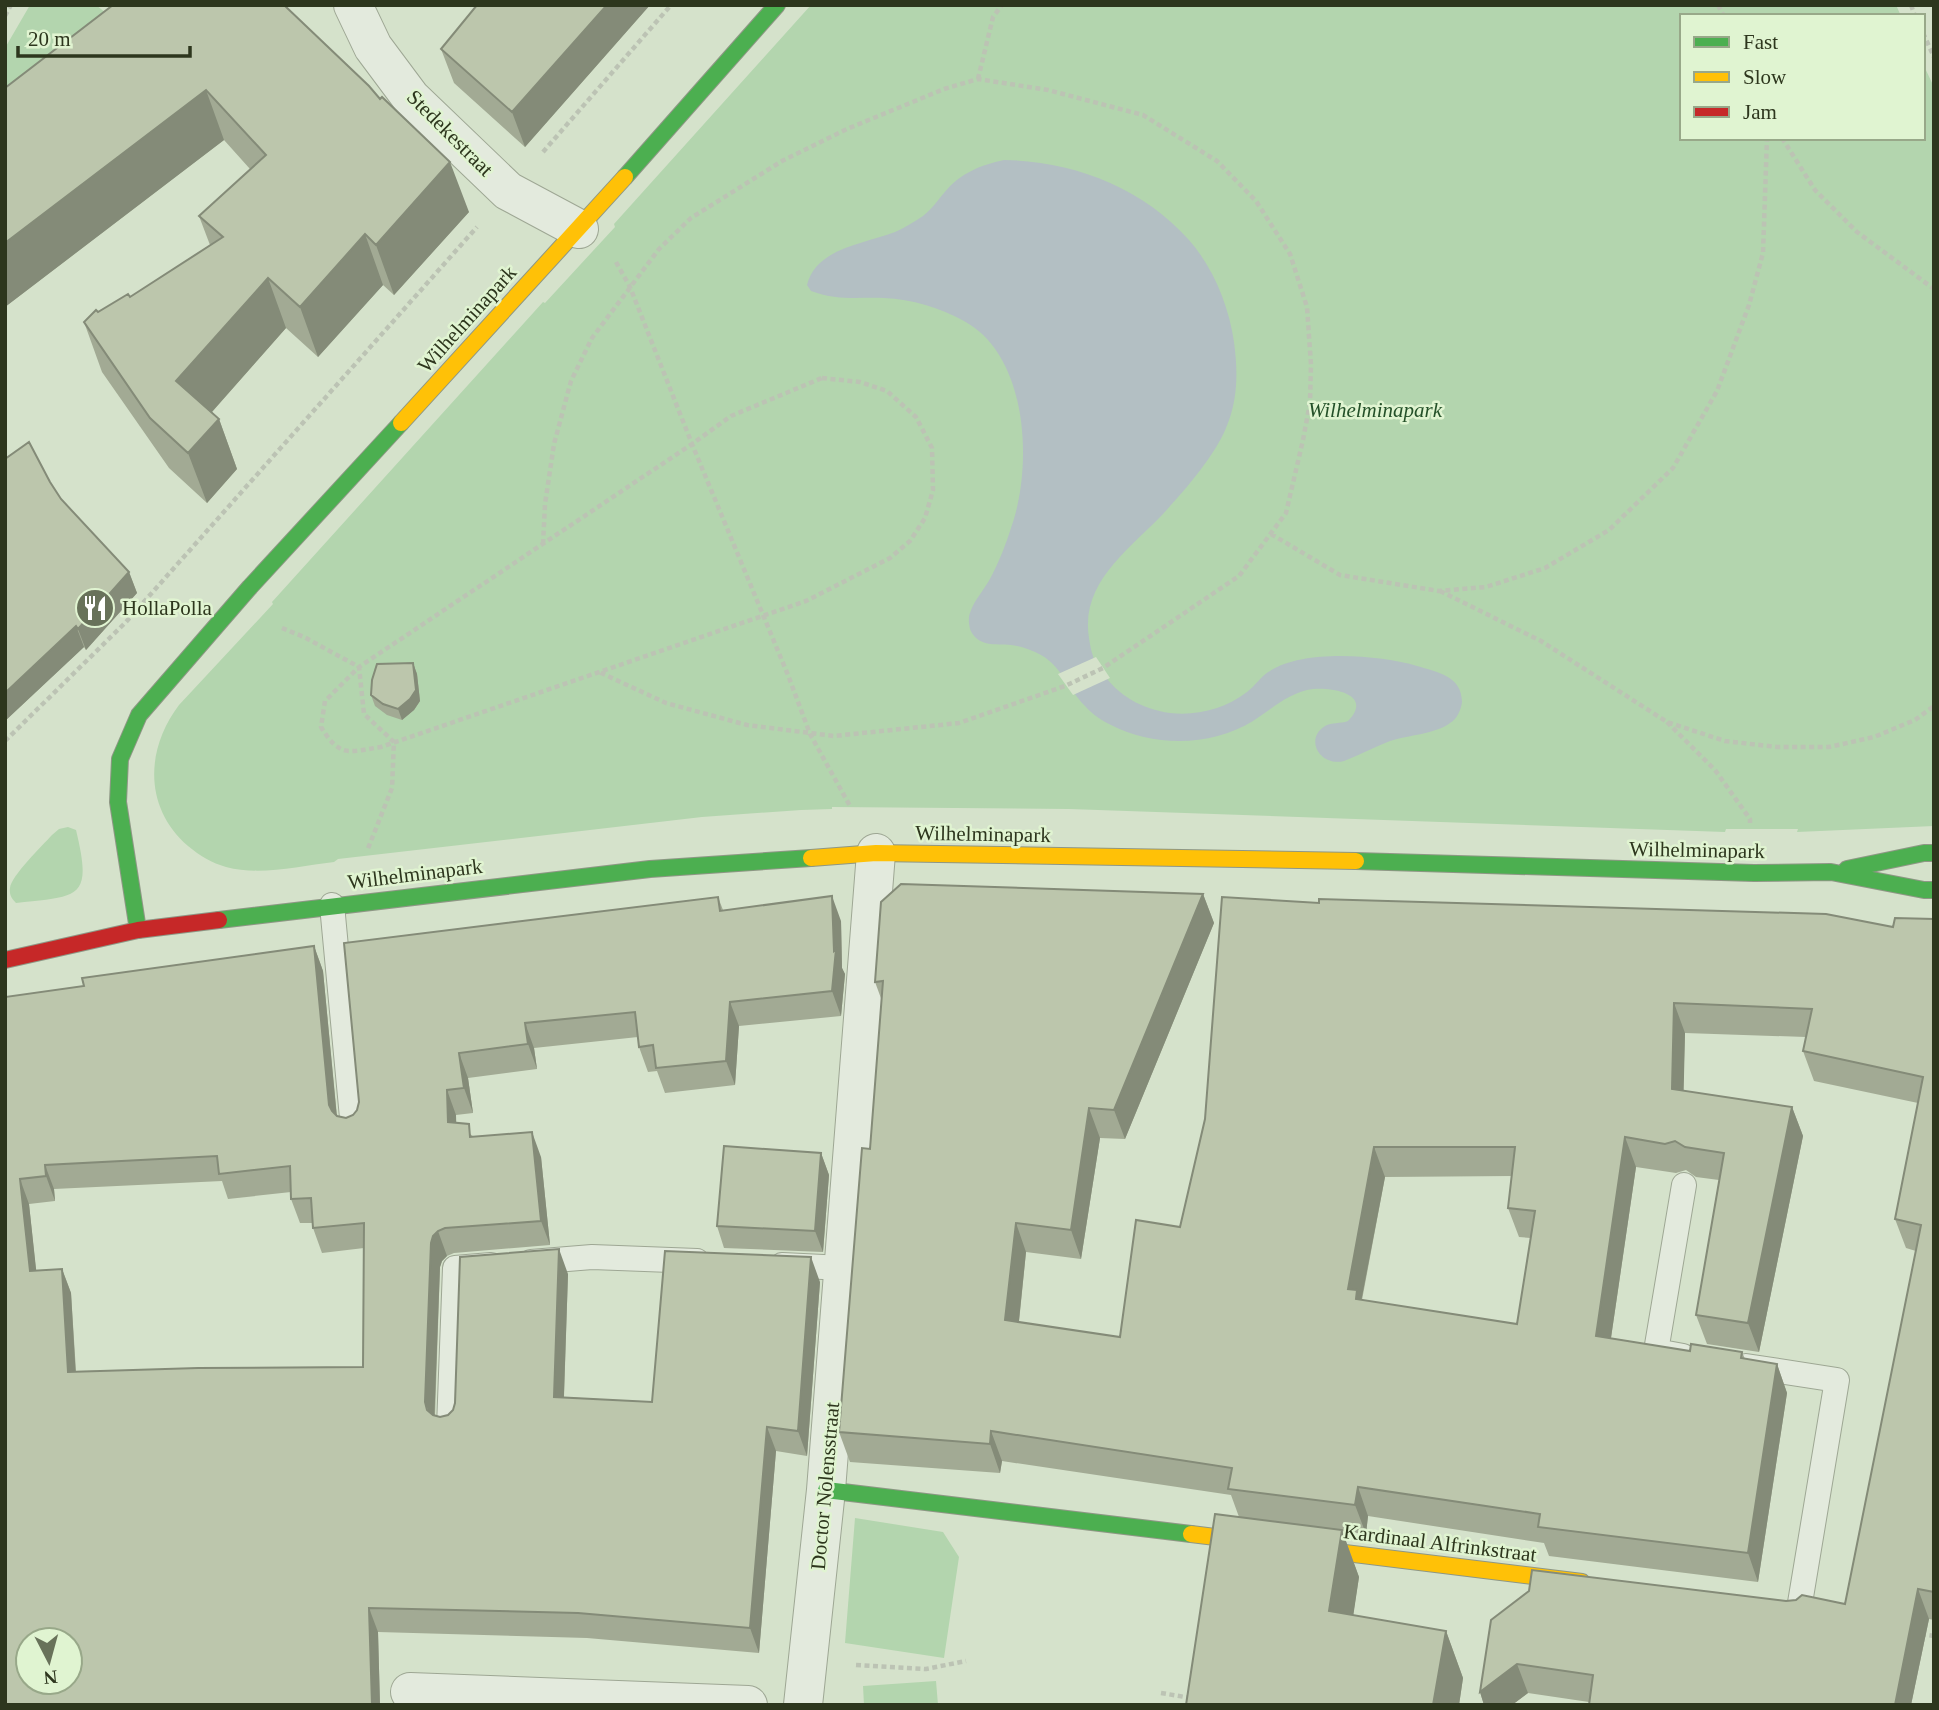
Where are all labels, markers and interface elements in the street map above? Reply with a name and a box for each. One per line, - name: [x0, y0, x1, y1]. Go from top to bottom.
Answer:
- scale bar: [18, 14, 189, 58]
- legend: [1680, 14, 1925, 140]
- text: 20 m: [28, 27, 71, 51]
- text: Fast: [1743, 30, 1778, 54]
- text: Slow: [1743, 65, 1787, 89]
- street label: Stedekestraat: [402, 85, 498, 181]
- text: Jam: [1743, 100, 1777, 124]
- street label: Wilhelminapark: [413, 260, 522, 377]
- park label: Wilhelminapark: [1308, 398, 1443, 422]
- restaurant icon: HollaPolla: [74, 587, 116, 629]
- place label: HollaPolla: [122, 596, 213, 620]
- street label: Wilhelminapark: [915, 821, 1052, 847]
- street label: Wilhelminapark: [1629, 837, 1766, 863]
- street label: Wilhelminapark: [346, 854, 484, 894]
- street label: Doctor Nolensstraat: [806, 1401, 844, 1571]
- street label: Kardinaal Alfrinkstraat: [1342, 1519, 1538, 1567]
- north arrow: [14, 1626, 84, 1696]
- text: N: [43, 1666, 59, 1689]

